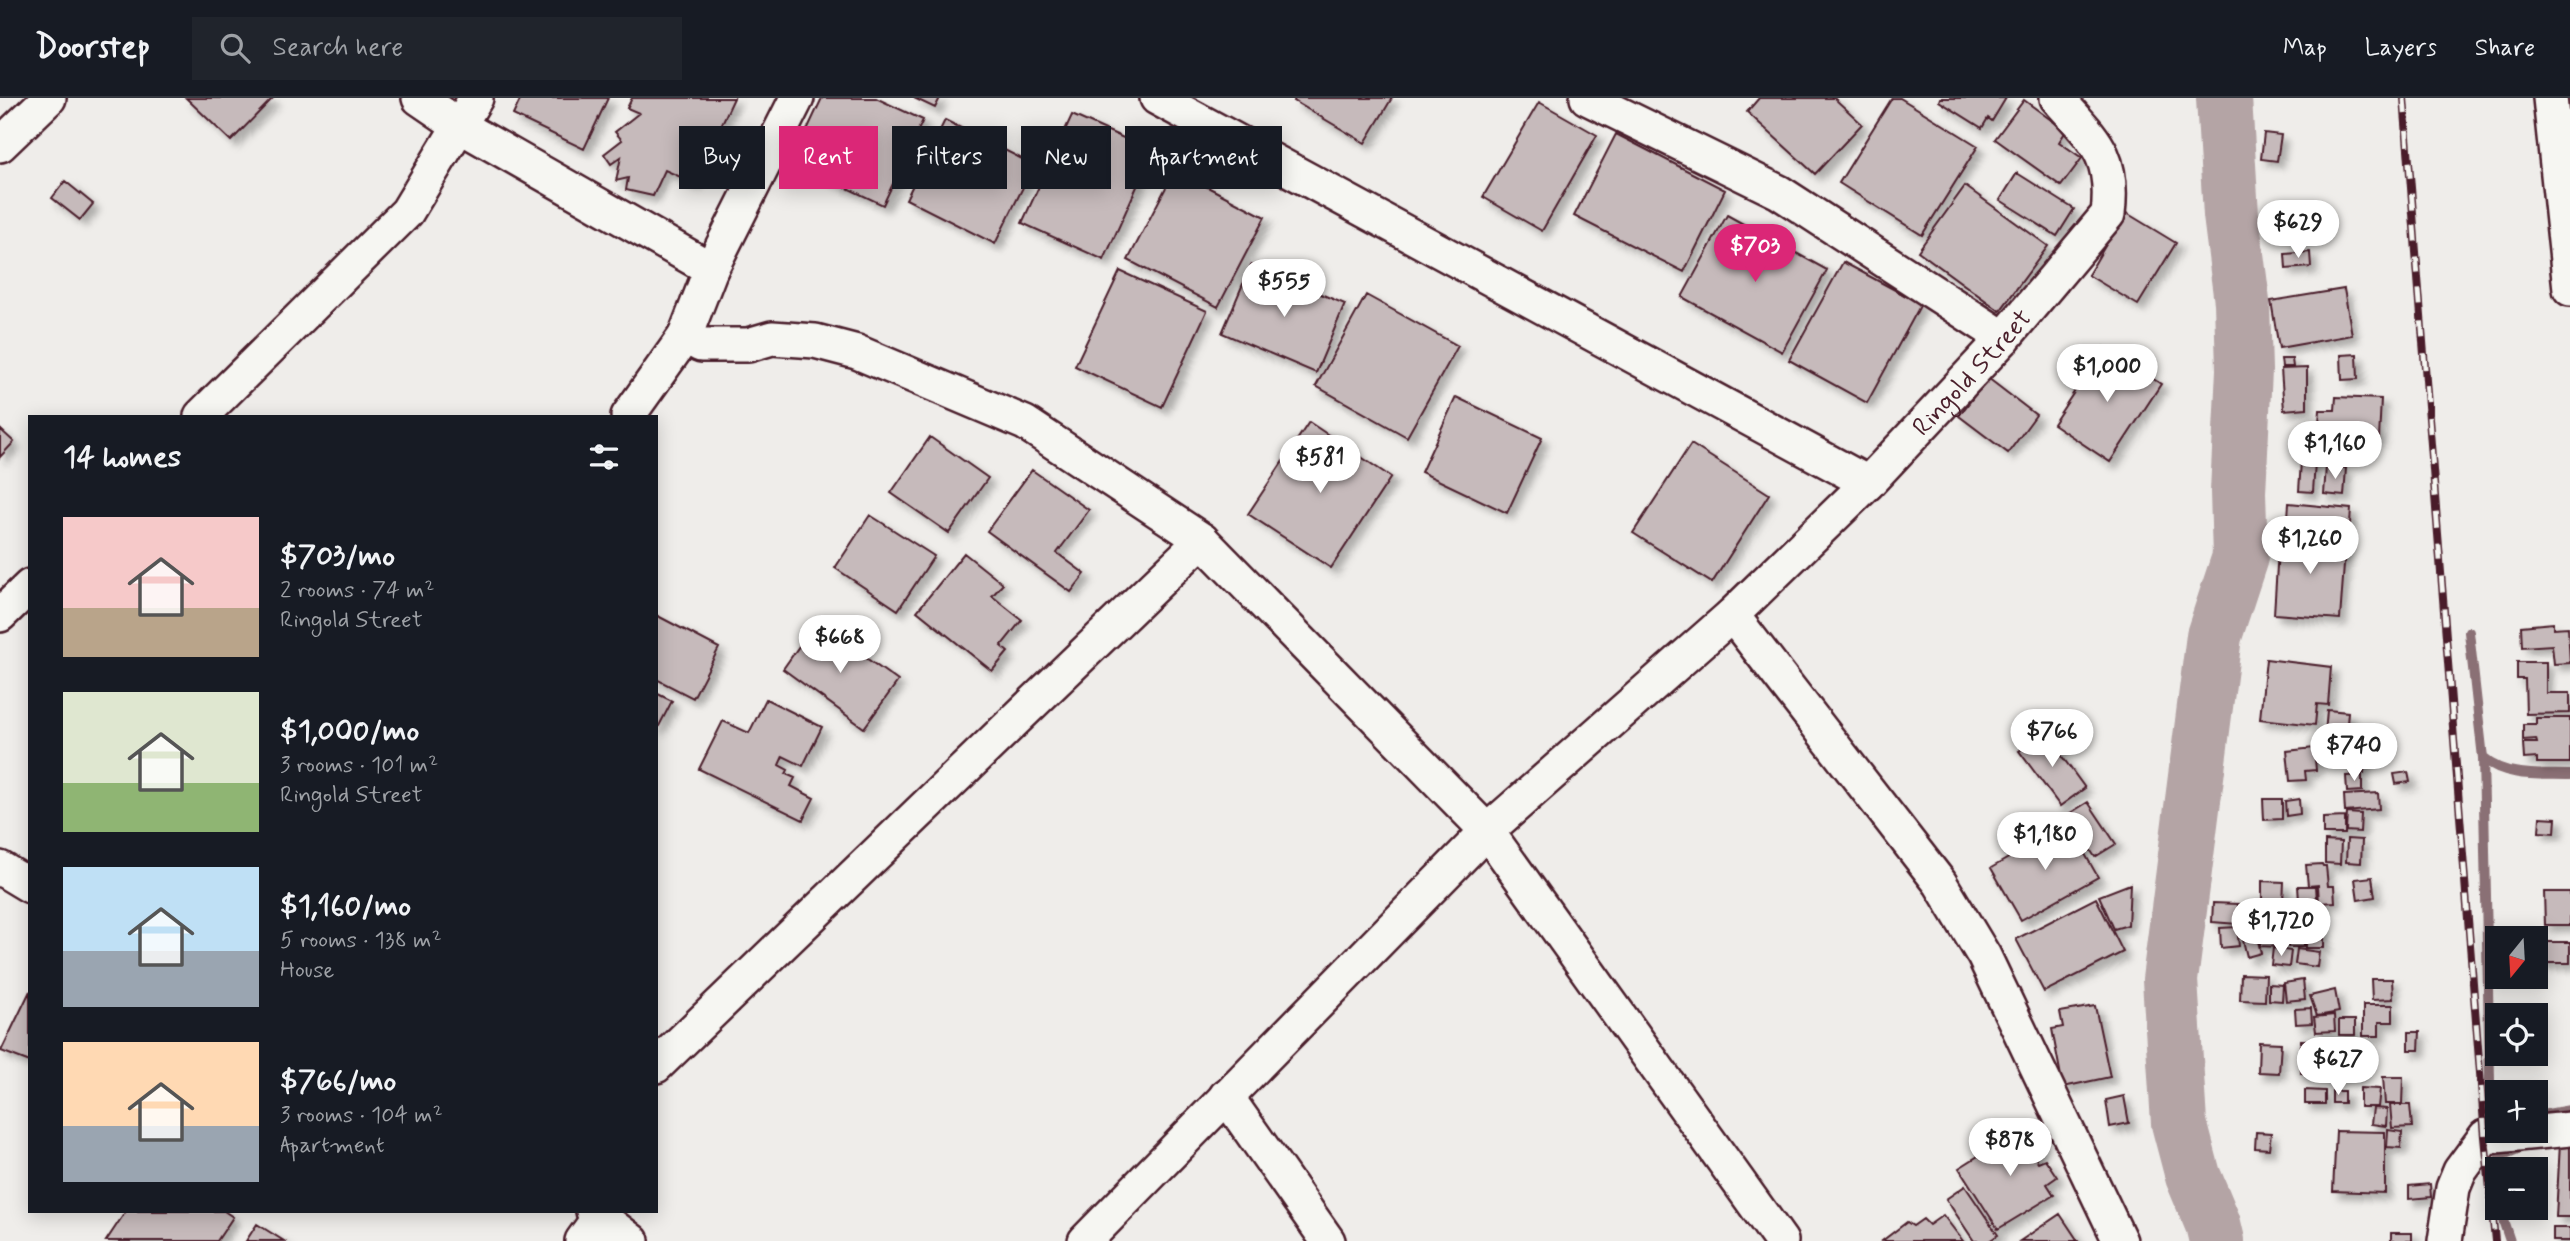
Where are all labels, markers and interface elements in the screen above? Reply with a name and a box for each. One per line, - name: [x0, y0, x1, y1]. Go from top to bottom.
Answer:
- search box: [192, 17, 682, 80]
- text: Doorstep: [35, 26, 150, 70]
- icon: search: [216, 29, 254, 67]
- text: Search here: [272, 31, 403, 65]
- text: Map: [2283, 33, 2327, 64]
- text: Layers: [2365, 33, 2437, 64]
- text: Share: [2475, 33, 2535, 64]
- chip: Buy: [679, 126, 765, 189]
- chip: Rent: [779, 126, 878, 189]
- chip: Filters: [892, 126, 1007, 189]
- chip: New: [1021, 126, 1111, 189]
- chip: Apartment: [1125, 126, 1282, 189]
- pin: $629: [2257, 200, 2339, 260]
- text: $629: [2273, 208, 2323, 238]
- pin: $703: [1714, 225, 1796, 284]
- text: $703: [1730, 232, 1780, 262]
- pin: $555: [1243, 260, 1325, 319]
- text: $555: [1258, 267, 1310, 297]
- street label: Ringold Street: [1906, 303, 2040, 444]
- pin: $1,000: [2050, 344, 2164, 404]
- text: $1,000: [2073, 352, 2141, 382]
- pin: $1,160: [2278, 422, 2392, 481]
- text: $1,160: [2304, 429, 2366, 459]
- pin: $581: [1279, 436, 1361, 495]
- text: 14 homes: [63, 438, 181, 477]
- icon: filters: [585, 438, 623, 476]
- text: $581: [1296, 443, 1344, 473]
- pin: $1,260: [2253, 517, 2367, 576]
- text: $1,260: [2278, 524, 2342, 554]
- text: $703/mo: [280, 537, 395, 576]
- icon: home: [119, 545, 203, 629]
- text: 2 rooms · 74 m²: [280, 576, 435, 606]
- text: Ringold Street: [280, 606, 423, 636]
- pin: $668: [799, 616, 881, 675]
- text: $668: [815, 623, 865, 653]
- pin: $766: [2011, 710, 2093, 769]
- text: $1,000/mo: [280, 712, 419, 751]
- text: $766: [2026, 717, 2078, 747]
- icon: home: [119, 720, 203, 804]
- pin: $740: [2313, 724, 2395, 783]
- text: $740: [2326, 731, 2382, 761]
- text: 3 rooms · 101 m²: [280, 751, 438, 781]
- text: Ringold Street: [280, 781, 423, 811]
- pin: $1,180: [1988, 812, 2102, 872]
- text: $1,180: [2013, 820, 2077, 850]
- text: $1,160/mo: [280, 887, 411, 926]
- icon: home: [119, 895, 203, 979]
- pin: $1,720: [2224, 898, 2338, 958]
- text: $1,720: [2248, 906, 2314, 936]
- text: 5 rooms · 138 m²: [280, 926, 442, 956]
- north arrow: [2485, 926, 2548, 989]
- map controls: [2485, 926, 2548, 1220]
- text: House: [280, 956, 334, 986]
- button: locate: [2485, 1003, 2548, 1066]
- pin: $627: [2297, 1038, 2379, 1097]
- text: $627: [2313, 1045, 2363, 1075]
- text: $766/mo: [280, 1062, 396, 1101]
- icon: home: [119, 1070, 203, 1154]
- button: +: [2485, 1080, 2548, 1143]
- text: 3 rooms · 104 m²: [280, 1101, 443, 1131]
- pin: $878: [1969, 1118, 2051, 1178]
- text: $878: [1985, 1126, 2035, 1156]
- text: Apartment: [280, 1131, 385, 1161]
- button: −: [2485, 1157, 2548, 1220]

